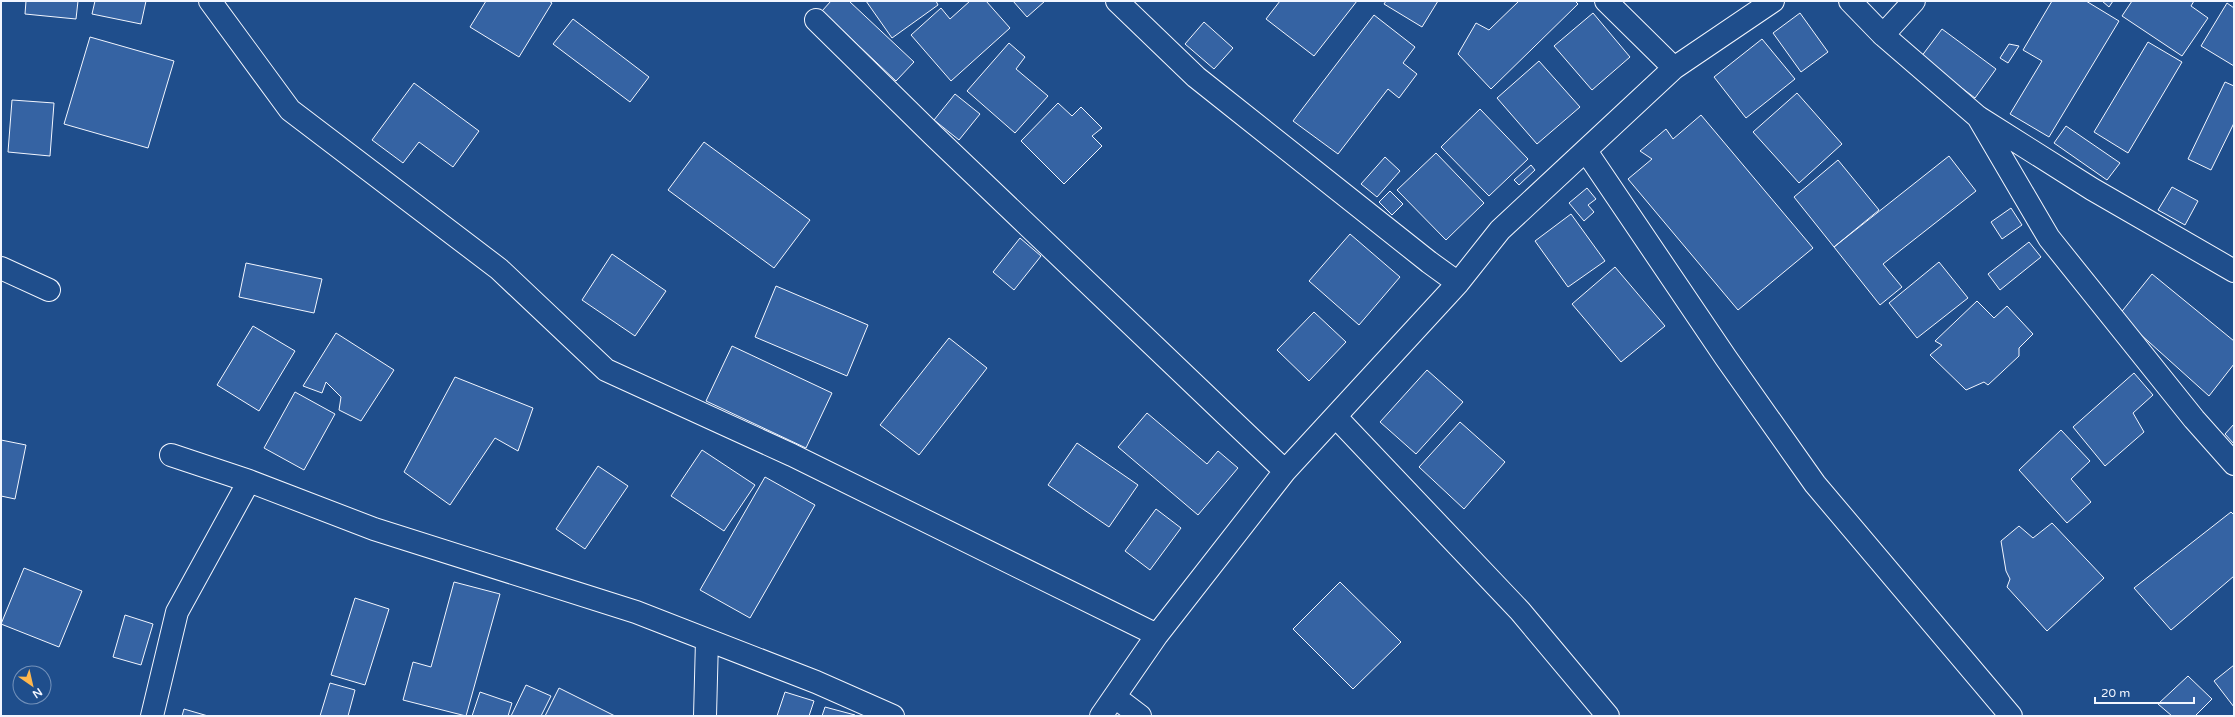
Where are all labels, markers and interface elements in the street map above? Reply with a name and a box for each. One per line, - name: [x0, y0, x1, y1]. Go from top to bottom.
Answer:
- north arrow: [12, 665, 52, 705]
- scale bar: [2095, 679, 2194, 705]
- text: N: [30, 685, 45, 701]
- text: 20 m: [2101, 686, 2130, 700]

